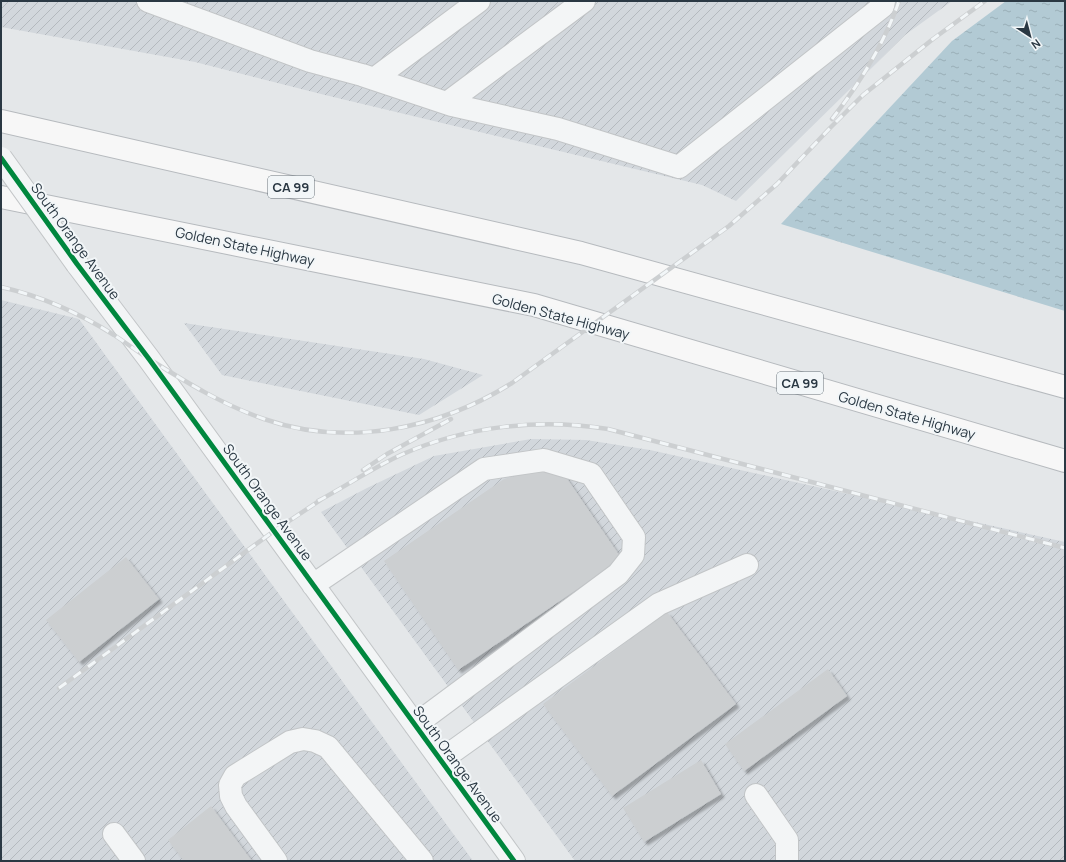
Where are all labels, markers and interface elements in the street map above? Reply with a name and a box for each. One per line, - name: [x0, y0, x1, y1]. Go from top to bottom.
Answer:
- north arrow: [1010, 16, 1050, 56]
- text: N: [1028, 36, 1044, 53]
- road number: CA 99: [268, 176, 314, 198]
- street label: South Orange Avenue: [27, 179, 125, 303]
- street label: Golden State Highway: [174, 222, 317, 270]
- street label: Golden State Highway: [490, 288, 632, 344]
- road number: CA 99: [777, 372, 823, 394]
- street label: Golden State Highway: [836, 386, 978, 444]
- street label: South Orange Avenue: [219, 440, 317, 564]
- street label: South Orange Avenue: [409, 702, 507, 826]

